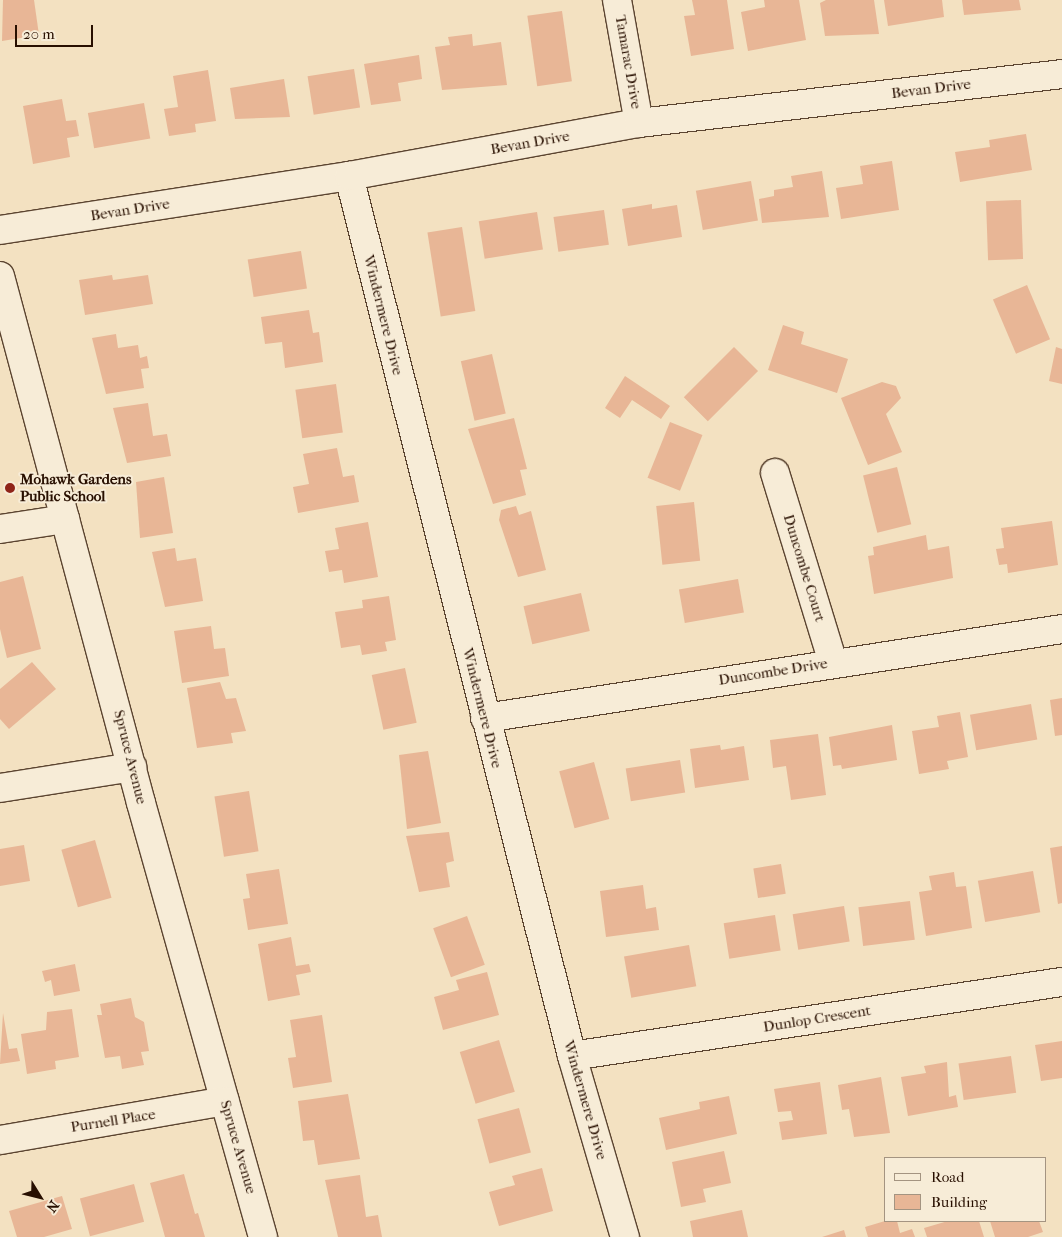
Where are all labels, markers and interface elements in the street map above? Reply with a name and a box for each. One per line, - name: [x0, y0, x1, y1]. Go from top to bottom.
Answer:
- street label: Tamarac Drive: [611, 14, 645, 110]
- scale bar: [18, 15, 95, 47]
- text: 20 m: [23, 25, 55, 43]
- street label: Bevan Drive: [890, 75, 972, 103]
- street label: Bevan Drive: [489, 127, 571, 159]
- street label: Bevan Drive: [89, 195, 171, 225]
- street label: Windermere Drive: [359, 253, 407, 377]
- place label: Mohawk Gardens Public School: [20, 470, 132, 505]
- marker: Mohawk Gardens Public School: [4, 482, 16, 494]
- street label: Duncombe Court: [779, 512, 829, 624]
- street label: Windermere Drive: [458, 646, 506, 770]
- street label: Duncombe Drive: [717, 654, 829, 690]
- street label: Spruce Avenue: [110, 708, 150, 806]
- street label: Dunlop Crescent: [762, 1002, 872, 1036]
- street label: Windermere Drive: [559, 1038, 611, 1162]
- street label: Spruce Avenue: [216, 1098, 260, 1196]
- street label: Purnell Place: [69, 1105, 157, 1137]
- legend: [884, 1157, 1047, 1222]
- text: Road: [931, 1168, 964, 1186]
- north arrow: [15, 1172, 65, 1222]
- text: Building: [931, 1193, 987, 1211]
- text: N: [43, 1197, 63, 1215]

